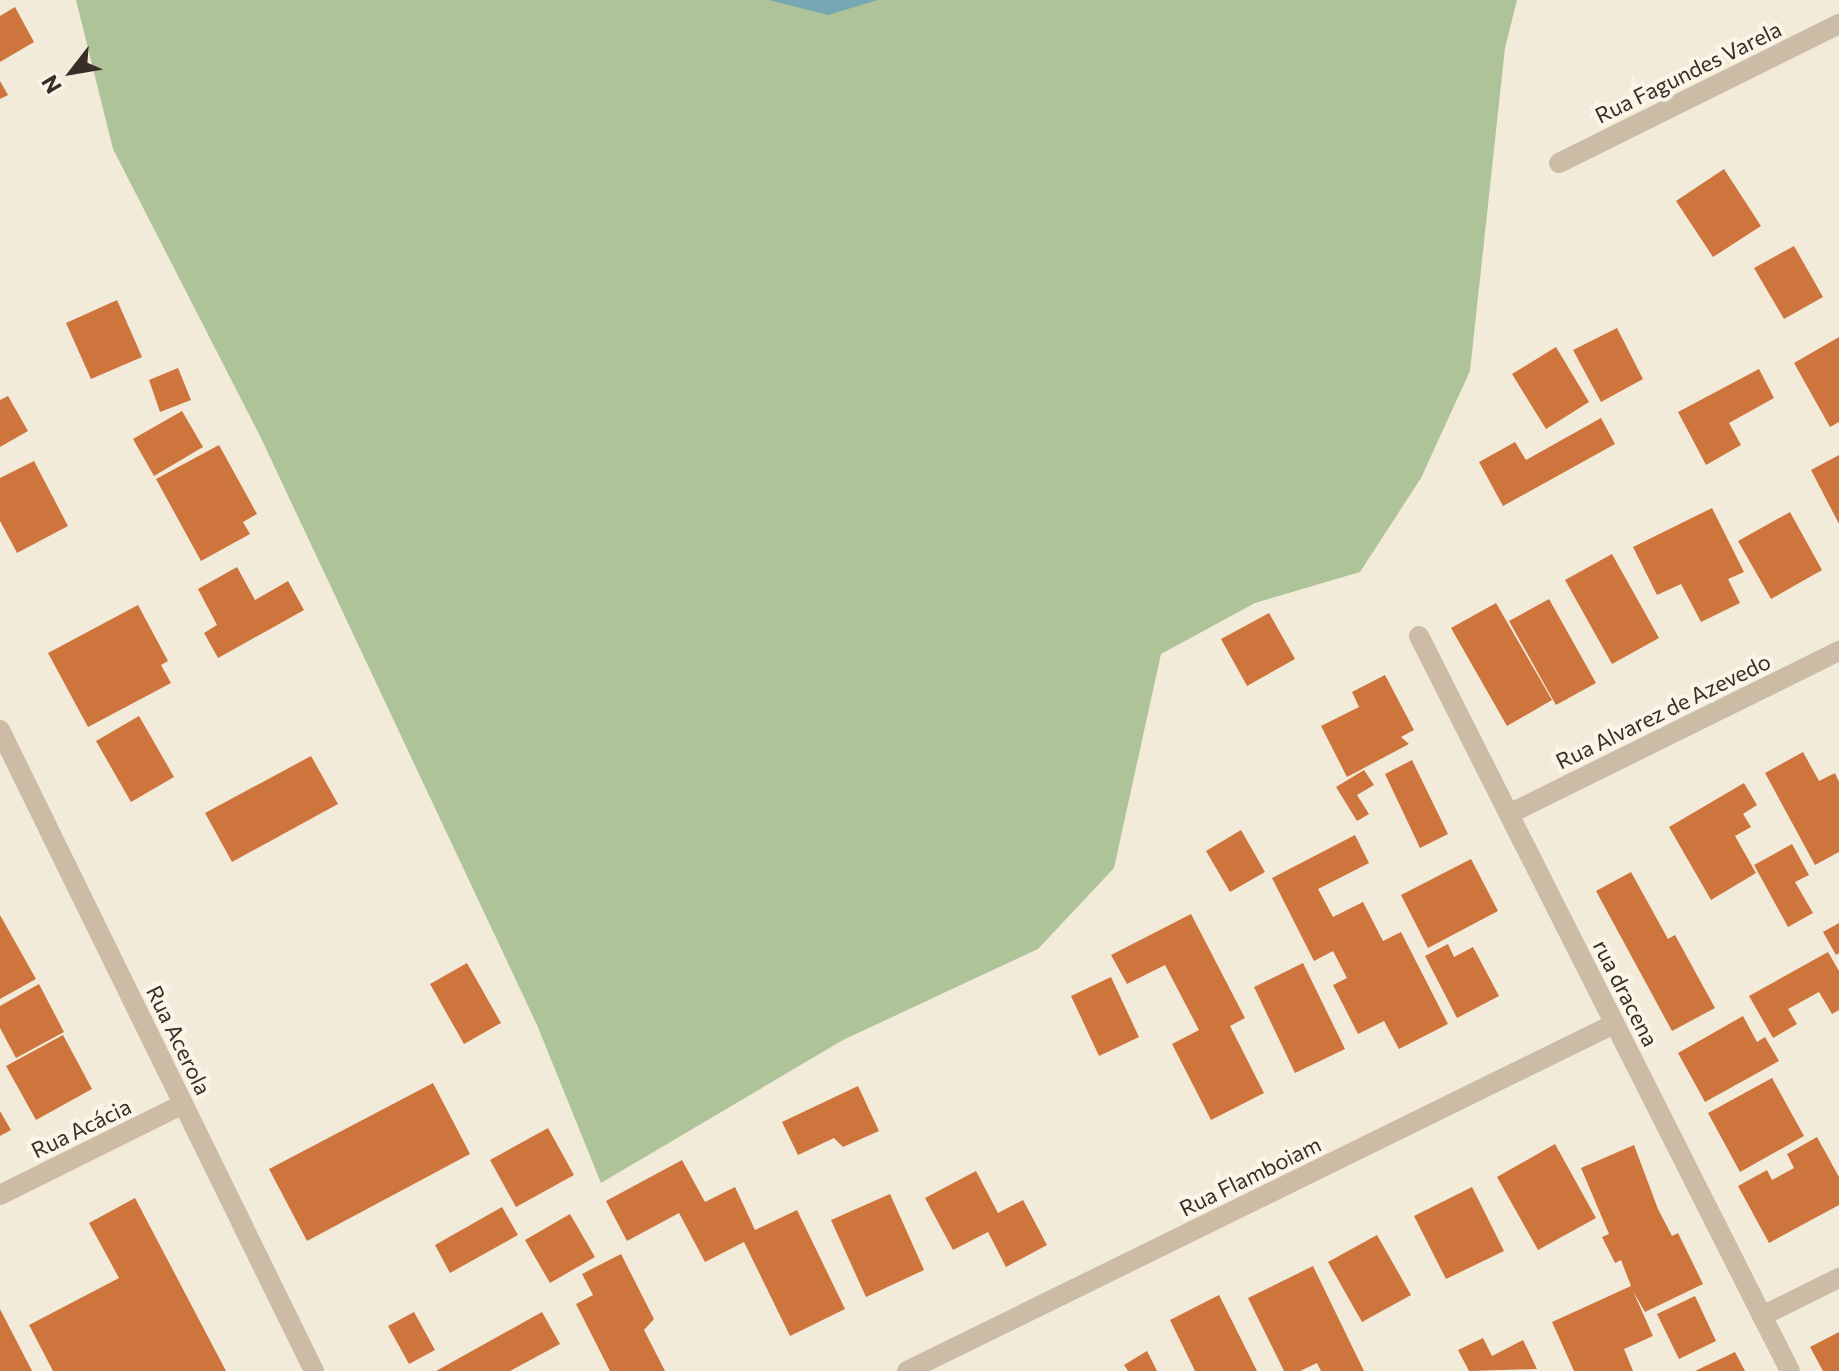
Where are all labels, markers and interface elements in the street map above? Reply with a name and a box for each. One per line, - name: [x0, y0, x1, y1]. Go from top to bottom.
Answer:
- street label: Rua Fagundes Varela: [1590, 15, 1786, 129]
- north arrow: [32, 32, 112, 112]
- text: N: [35, 71, 67, 99]
- street label: Rua Alvarez de Azevedo: [1551, 648, 1775, 774]
- street label: rua dracena: [1588, 935, 1664, 1051]
- street label: Rua Acerola: [141, 981, 217, 1099]
- street label: Rua Acácia: [27, 1093, 135, 1163]
- street label: Rua Flamboiam: [1175, 1130, 1325, 1222]

